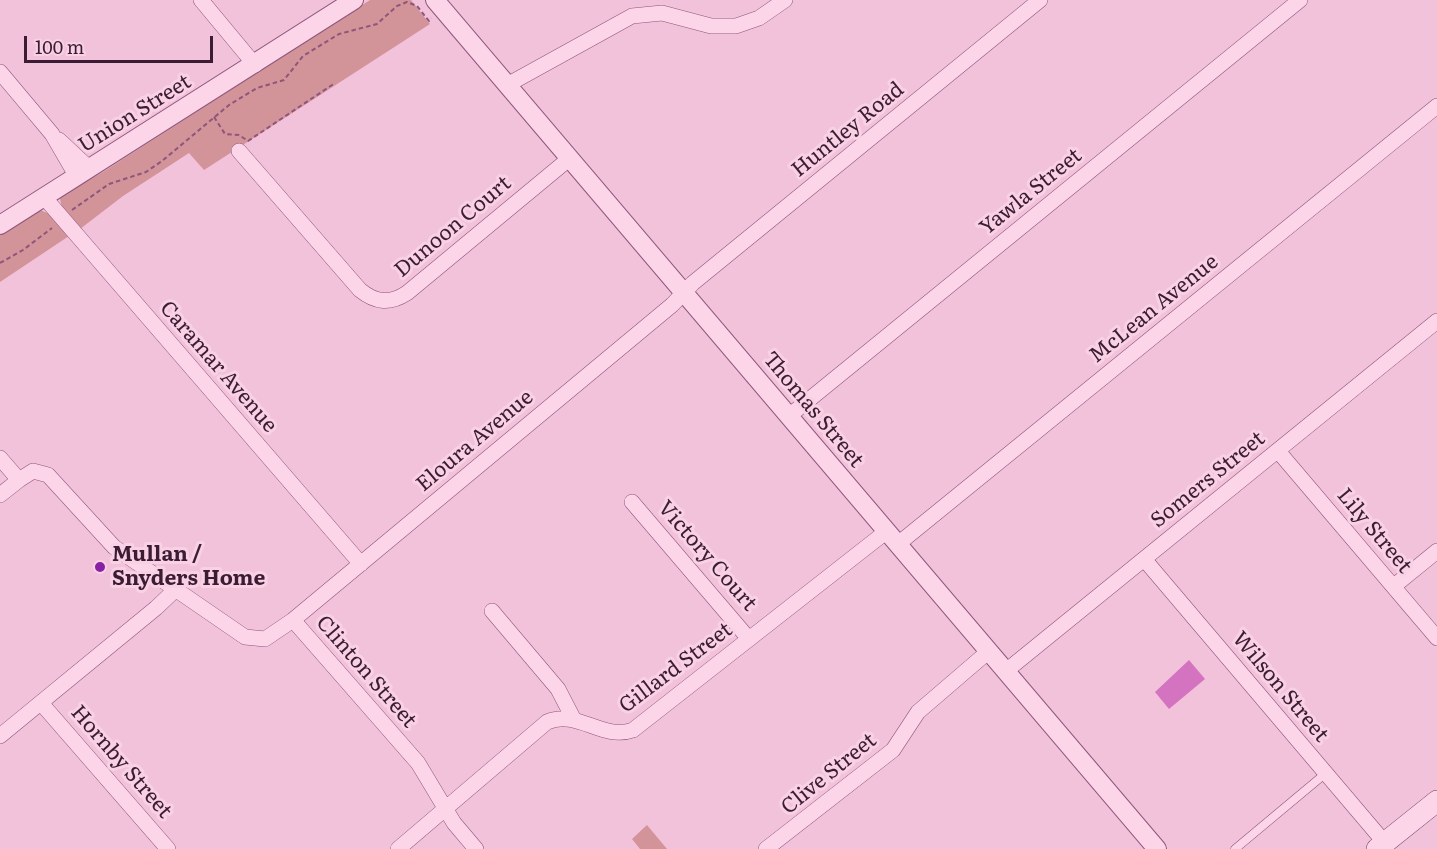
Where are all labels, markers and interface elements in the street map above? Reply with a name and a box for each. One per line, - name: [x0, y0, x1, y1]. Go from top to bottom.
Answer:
- scale bar: [27, 24, 216, 62]
- text: 100 m: [35, 33, 84, 60]
- street label: Union Street: [74, 69, 196, 159]
- street label: Huntley Road: [787, 77, 909, 183]
- street label: Yawla Street: [975, 143, 1087, 241]
- street label: Dunoon Court: [390, 171, 516, 283]
- street label: McLean Avenue: [1085, 249, 1223, 369]
- street label: Caramar Avenue: [154, 296, 282, 438]
- street label: Thomas Street: [757, 347, 869, 473]
- street label: Eloura Avenue: [411, 385, 539, 497]
- street label: Somers Street: [1146, 426, 1270, 534]
- street label: Lily Street: [1331, 483, 1417, 579]
- street label: Victory Court: [652, 496, 762, 616]
- place label: Mullan / Snyders Home: [112, 542, 265, 592]
- marker: Mullan / Snyders Home: [93, 560, 107, 574]
- street label: Clinton Street: [310, 611, 422, 733]
- street label: Gillard Street: [615, 617, 737, 719]
- street label: Wilson Street: [1227, 627, 1333, 747]
- street label: Hornby Street: [65, 700, 177, 824]
- street label: Clive Street: [776, 728, 882, 820]

